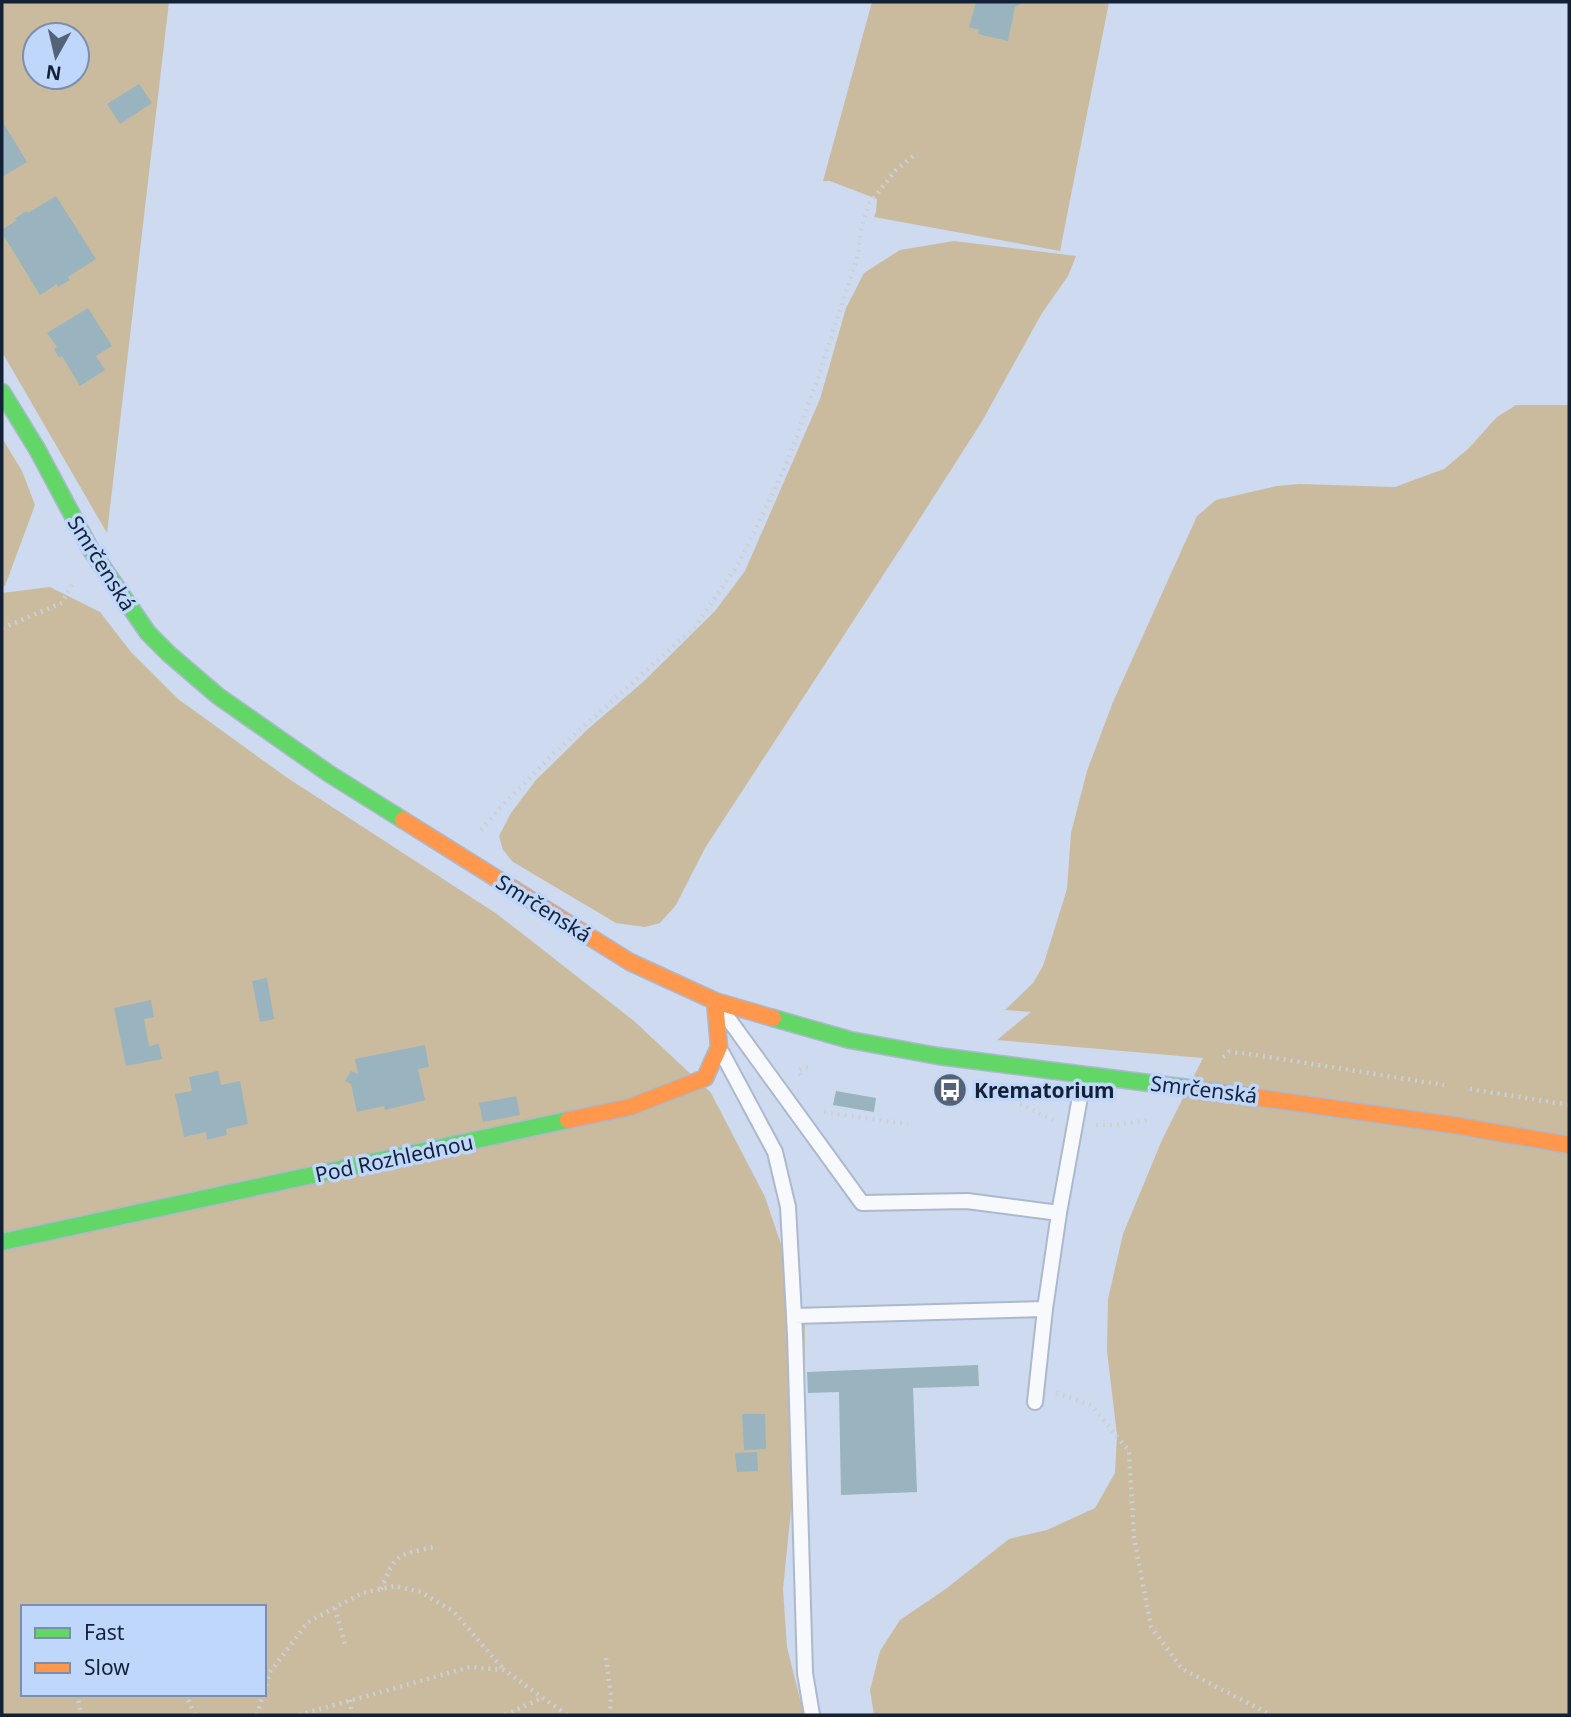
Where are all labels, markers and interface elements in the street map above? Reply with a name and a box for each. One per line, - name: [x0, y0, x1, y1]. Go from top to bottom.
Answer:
- north arrow: [21, 21, 91, 91]
- text: N: [44, 59, 63, 87]
- street label: Smrčenská: [62, 510, 142, 616]
- street label: Smrčenská: [491, 868, 597, 948]
- street label: Smrčenská: [1149, 1069, 1259, 1109]
- bus stop icon: Krematorium: [931, 1071, 969, 1109]
- place label: Krematorium: [974, 1076, 1115, 1104]
- street label: Pod Rozhlednou: [312, 1128, 476, 1188]
- legend: [21, 1605, 266, 1696]
- text: Fast: [84, 1618, 125, 1646]
- text: Slow: [84, 1653, 130, 1681]

